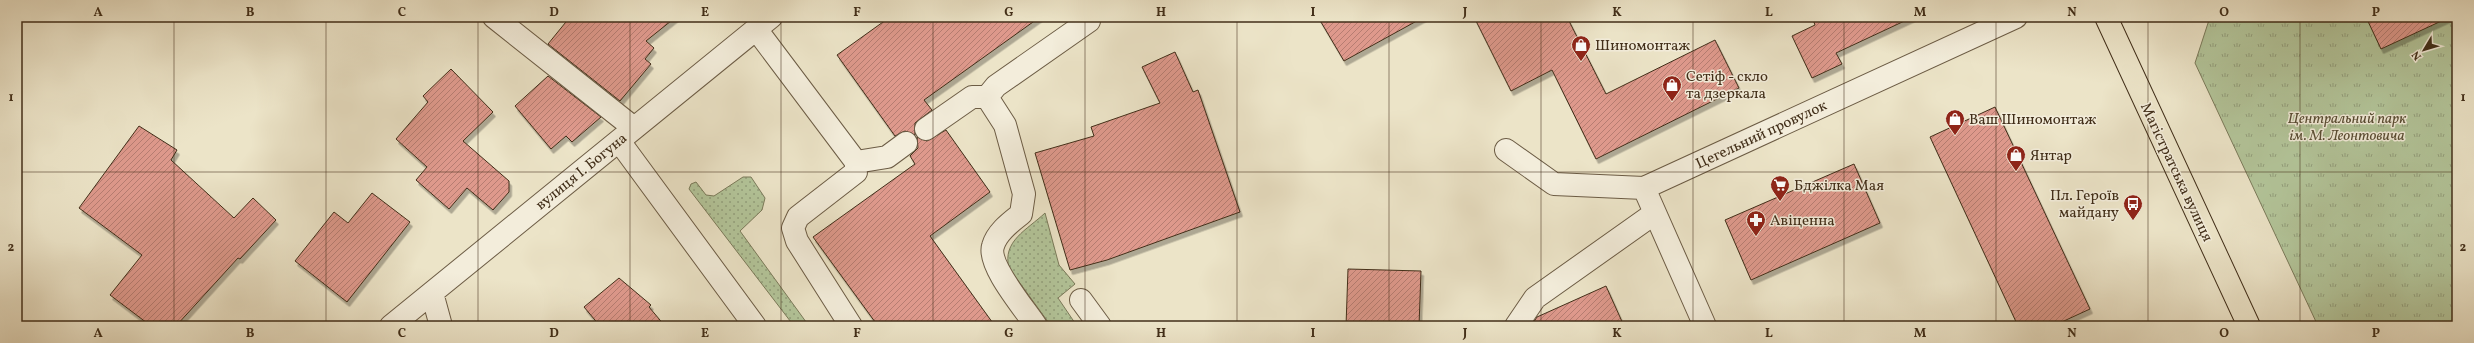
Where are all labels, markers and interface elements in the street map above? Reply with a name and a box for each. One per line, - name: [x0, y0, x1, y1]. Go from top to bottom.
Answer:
- text: A: [93, 4, 103, 22]
- text: B: [246, 4, 255, 22]
- text: C: [398, 4, 406, 22]
- text: D: [549, 4, 559, 22]
- text: E: [701, 4, 709, 22]
- text: F: [853, 4, 861, 22]
- text: G: [1004, 4, 1014, 22]
- text: H: [1156, 4, 1166, 22]
- text: I: [1311, 4, 1316, 22]
- text: J: [1462, 4, 1468, 22]
- text: K: [1612, 4, 1622, 22]
- text: L: [1765, 4, 1773, 22]
- text: M: [1914, 4, 1927, 22]
- text: N: [2067, 4, 2077, 22]
- text: O: [2219, 4, 2229, 22]
- text: P: [2372, 4, 2380, 22]
- north arrow: [2404, 30, 2444, 70]
- shop icon: Шиномонтаж: [1570, 34, 1592, 62]
- place label: Шиномонтаж: [1595, 36, 1690, 57]
- text: N: [2409, 47, 2426, 63]
- place label: Сетіф - скло та дзеркала: [1686, 67, 1768, 105]
- shop icon: Сетіф - скло та дзеркала: [1661, 74, 1683, 102]
- text: 1: [8, 89, 14, 107]
- text: 1: [2460, 89, 2466, 107]
- street label: Цегельний провулок: [1693, 96, 1831, 175]
- street label: Магістратська вулиця: [2134, 100, 2217, 246]
- shop icon: Ваш Шиномонтаж: [1944, 108, 1966, 136]
- park label: Центральний парк ім. М. Леонтовича: [2288, 109, 2407, 147]
- place label: Ваш Шиномонтаж: [1969, 110, 2097, 131]
- street label: вулиця І. Богуна: [532, 129, 632, 216]
- shop icon: Янтар: [2005, 144, 2027, 172]
- place label: Янтар: [2030, 146, 2072, 167]
- supermarket icon: Бджілка Мая: [1769, 174, 1791, 202]
- place label: Бджілка Мая: [1794, 176, 1884, 197]
- place label: Пл. Героїв майдану: [2050, 186, 2119, 224]
- bus stop icon: Пл. Героїв майдану: [2122, 193, 2144, 221]
- pharmacy icon: Авіценна: [1745, 209, 1767, 237]
- place label: Авіценна: [1770, 211, 1835, 232]
- text: 2: [8, 239, 15, 257]
- text: 2: [2460, 239, 2467, 257]
- text: A: [93, 325, 103, 343]
- text: B: [246, 325, 255, 343]
- text: C: [398, 325, 406, 343]
- text: D: [549, 325, 559, 343]
- text: E: [701, 325, 709, 343]
- text: F: [853, 325, 861, 343]
- text: G: [1004, 325, 1014, 343]
- text: H: [1156, 325, 1166, 343]
- text: I: [1311, 325, 1316, 343]
- text: J: [1462, 325, 1468, 343]
- text: K: [1612, 325, 1622, 343]
- text: L: [1765, 325, 1773, 343]
- text: M: [1914, 325, 1927, 343]
- text: N: [2067, 325, 2077, 343]
- text: O: [2219, 325, 2229, 343]
- text: P: [2372, 325, 2380, 343]

